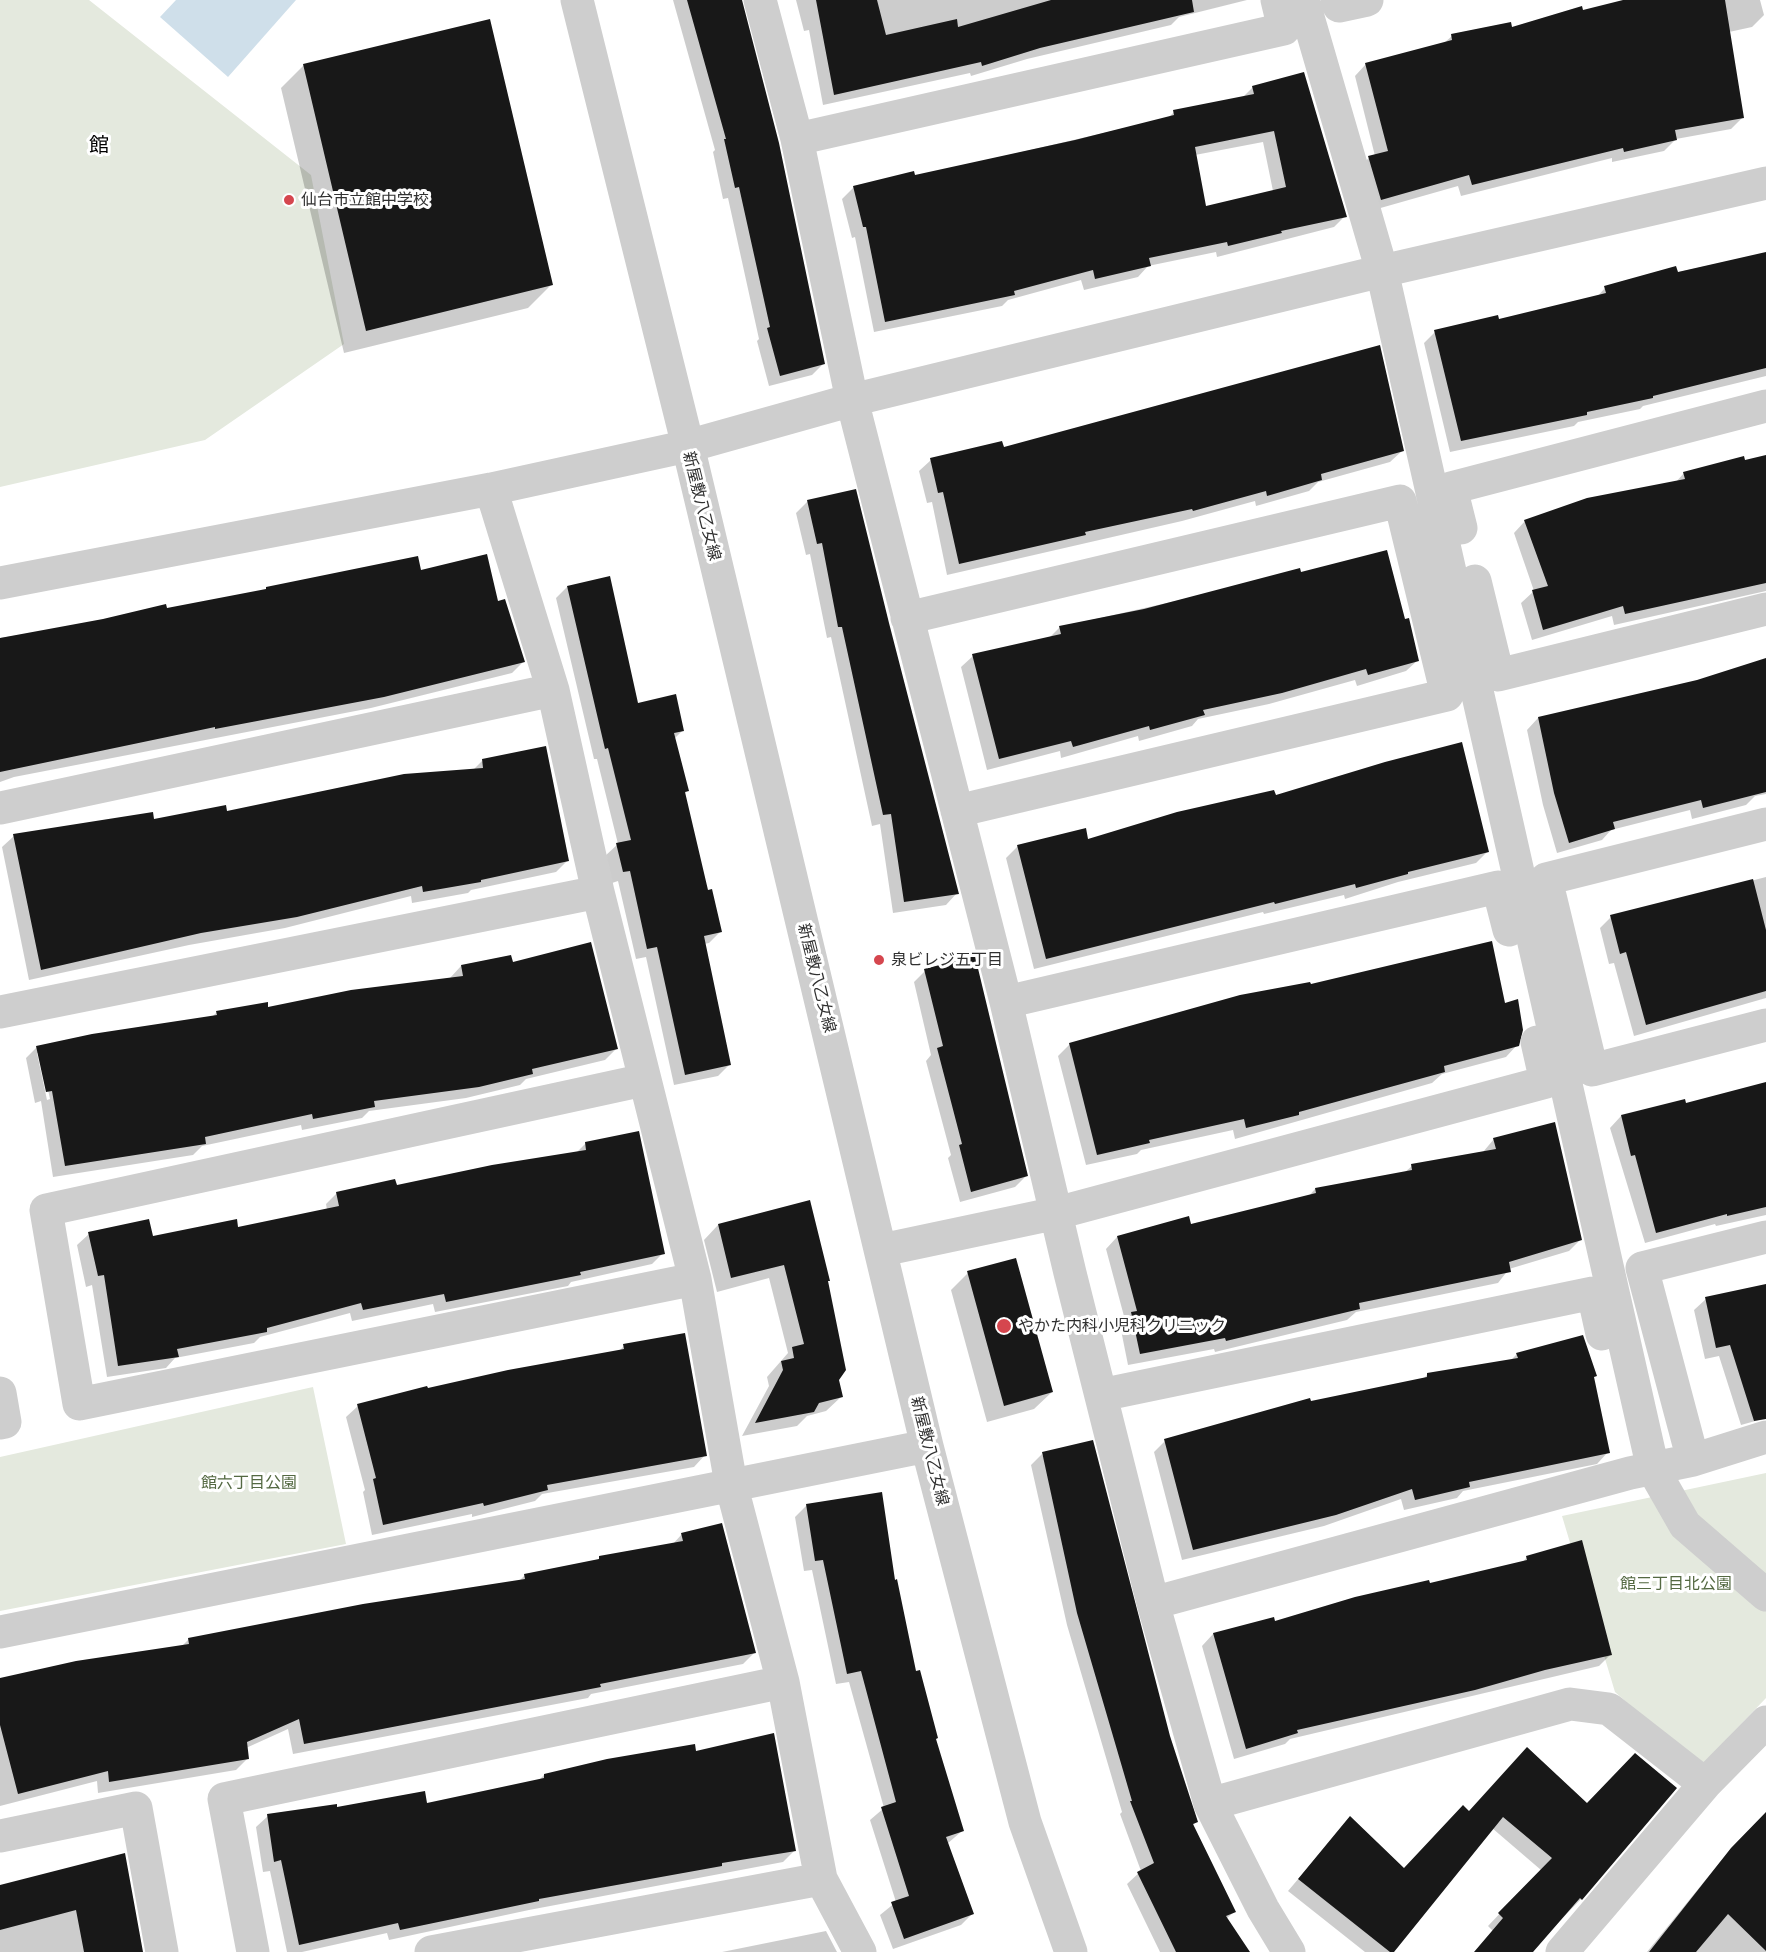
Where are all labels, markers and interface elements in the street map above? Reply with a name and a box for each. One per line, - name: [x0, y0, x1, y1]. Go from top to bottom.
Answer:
- district label: 館: [89, 133, 109, 157]
- place label: 仙台市立館中学校: [301, 190, 429, 210]
- marker: 仙台市立館中学校: [282, 193, 296, 207]
- street label: 新屋敷八乙女線: [679, 449, 725, 563]
- street label: 新屋敷八乙女線: [794, 921, 840, 1035]
- place label: 泉ビレジ五丁目: [891, 950, 1003, 970]
- marker: 泉ビレジ五丁目: [872, 953, 886, 967]
- place label: やかた内科小児科クリニック: [1018, 1316, 1226, 1336]
- marker: やかた内科小児科クリニック: [995, 1317, 1013, 1335]
- street label: 新屋敷八乙女線: [907, 1394, 953, 1508]
- park label: 館六丁目公園: [201, 1473, 297, 1493]
- park label: 館三丁目北公園: [1620, 1574, 1732, 1594]

